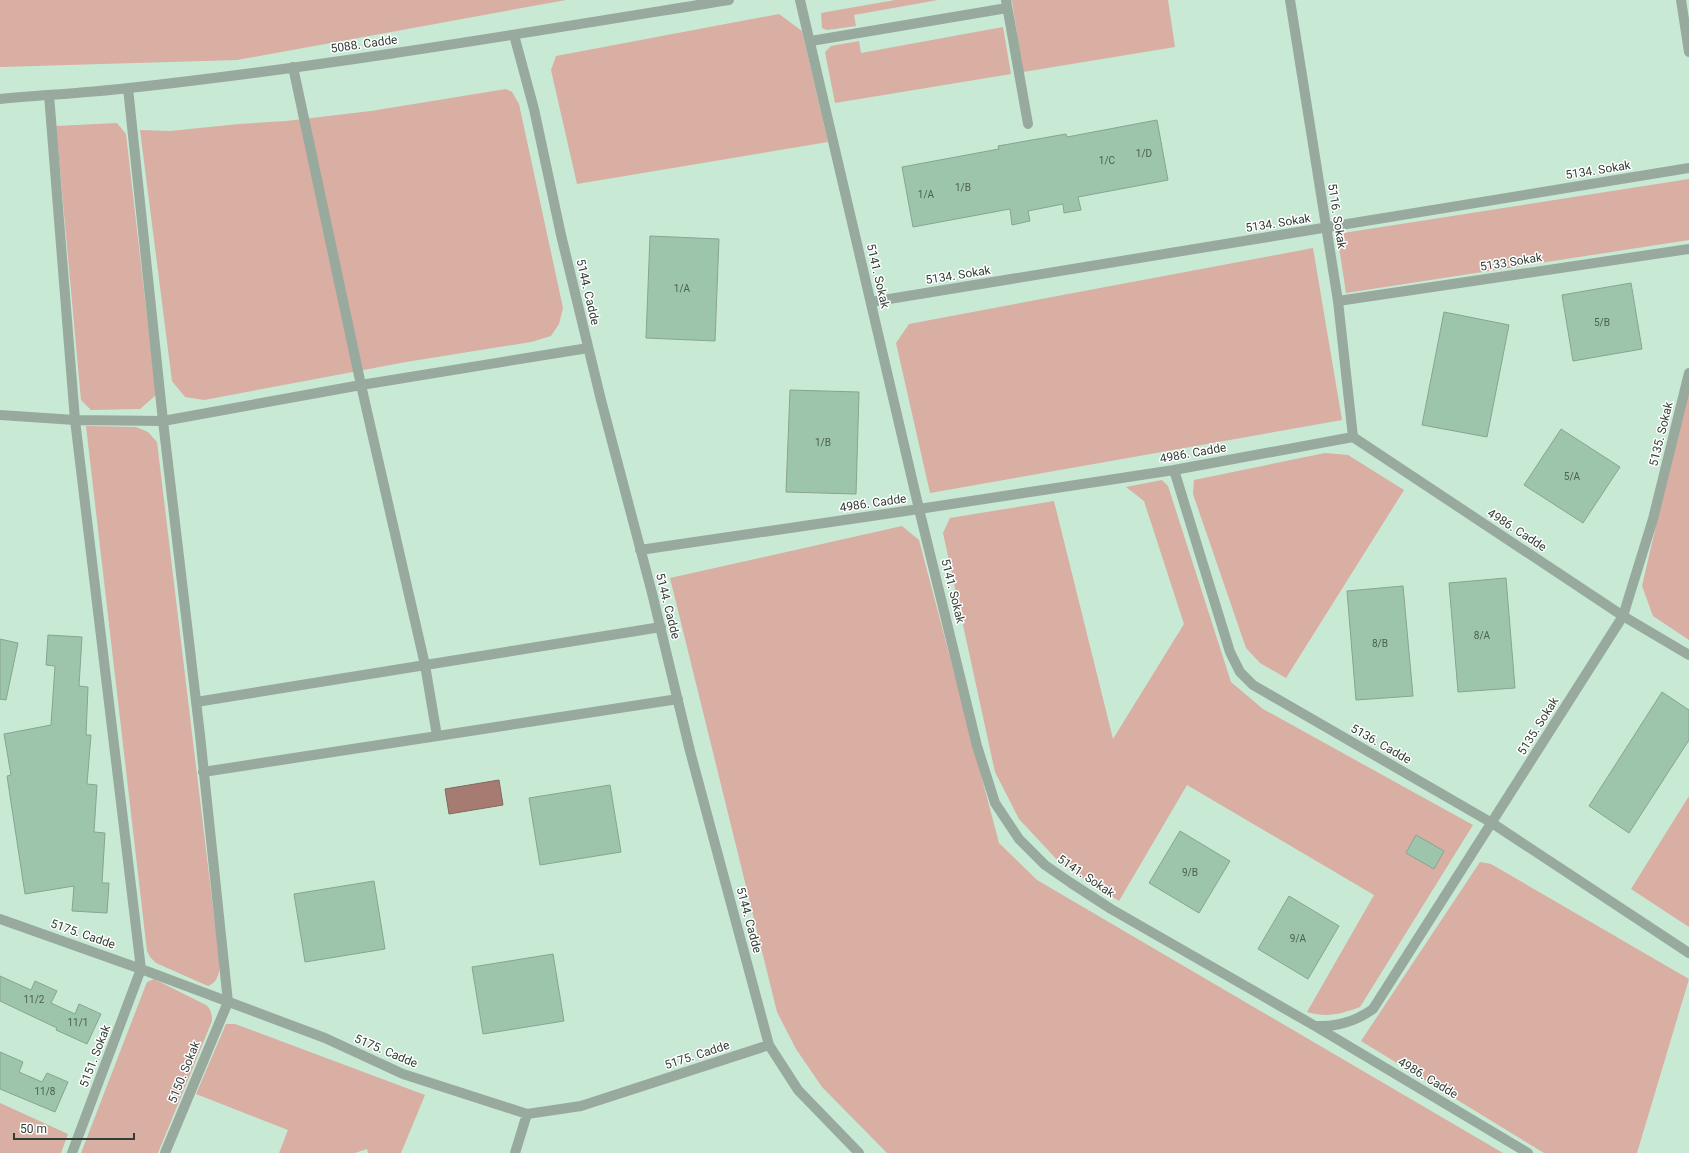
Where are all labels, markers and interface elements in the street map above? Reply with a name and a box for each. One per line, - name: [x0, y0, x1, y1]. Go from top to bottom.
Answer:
- street label: 5088. Cadde: [330, 32, 398, 56]
- house number: 1/D: [1136, 148, 1152, 159]
- house number: 1/C: [1099, 155, 1116, 166]
- street label: 5134. Sokak: [1564, 158, 1632, 182]
- house number: 1/B: [955, 182, 971, 193]
- street label: 5116. Sokak: [1325, 182, 1349, 250]
- house number: 1/A: [918, 189, 935, 200]
- street label: 5134. Sokak: [1244, 211, 1312, 235]
- street label: 5141. Sokak: [864, 242, 892, 311]
- street label: 5133 Sokak: [1479, 250, 1544, 274]
- street label: 5144. Cadde: [574, 258, 602, 326]
- street label: 5134. Sokak: [924, 263, 992, 287]
- house number: 1/A: [674, 283, 691, 294]
- house number: 5/B: [1594, 317, 1610, 328]
- street label: 5135. Sokak: [1646, 400, 1676, 468]
- house number: 1/B: [815, 437, 831, 448]
- street label: 4986. Cadde: [1159, 440, 1227, 466]
- house number: 5/A: [1564, 471, 1581, 482]
- street label: 4986. Cadde: [839, 491, 907, 515]
- street label: 4986. Cadde: [1485, 506, 1549, 554]
- street label: 5141. Sokak: [938, 557, 968, 625]
- street label: 5144. Cadde: [653, 572, 683, 640]
- house number: 8/A: [1474, 630, 1491, 641]
- house number: 8/B: [1372, 638, 1388, 649]
- street label: 5135. Sokak: [1515, 694, 1562, 758]
- street label: 5136. Cadde: [1348, 721, 1414, 767]
- street label: 5141. Sokak: [1055, 852, 1118, 901]
- house number: 9/B: [1182, 867, 1198, 878]
- street label: 5144. Cadde: [734, 886, 764, 954]
- street label: 5175. Cadde: [49, 916, 117, 952]
- house number: 9/A: [1290, 933, 1307, 944]
- house number: 11/2: [24, 994, 45, 1005]
- house number: 11/1: [68, 1017, 89, 1028]
- street label: 5151. Sokak: [77, 1022, 114, 1089]
- street label: 5175. Cadde: [352, 1031, 420, 1071]
- street label: 5150. Sokak: [165, 1038, 203, 1105]
- street label: 5175. Cadde: [663, 1038, 731, 1072]
- street label: 4986. Cadde: [1396, 1055, 1460, 1101]
- house number: 11/8: [35, 1086, 56, 1097]
- scale bar: [14, 1115, 134, 1141]
- text: 50 m: [20, 1122, 47, 1136]

